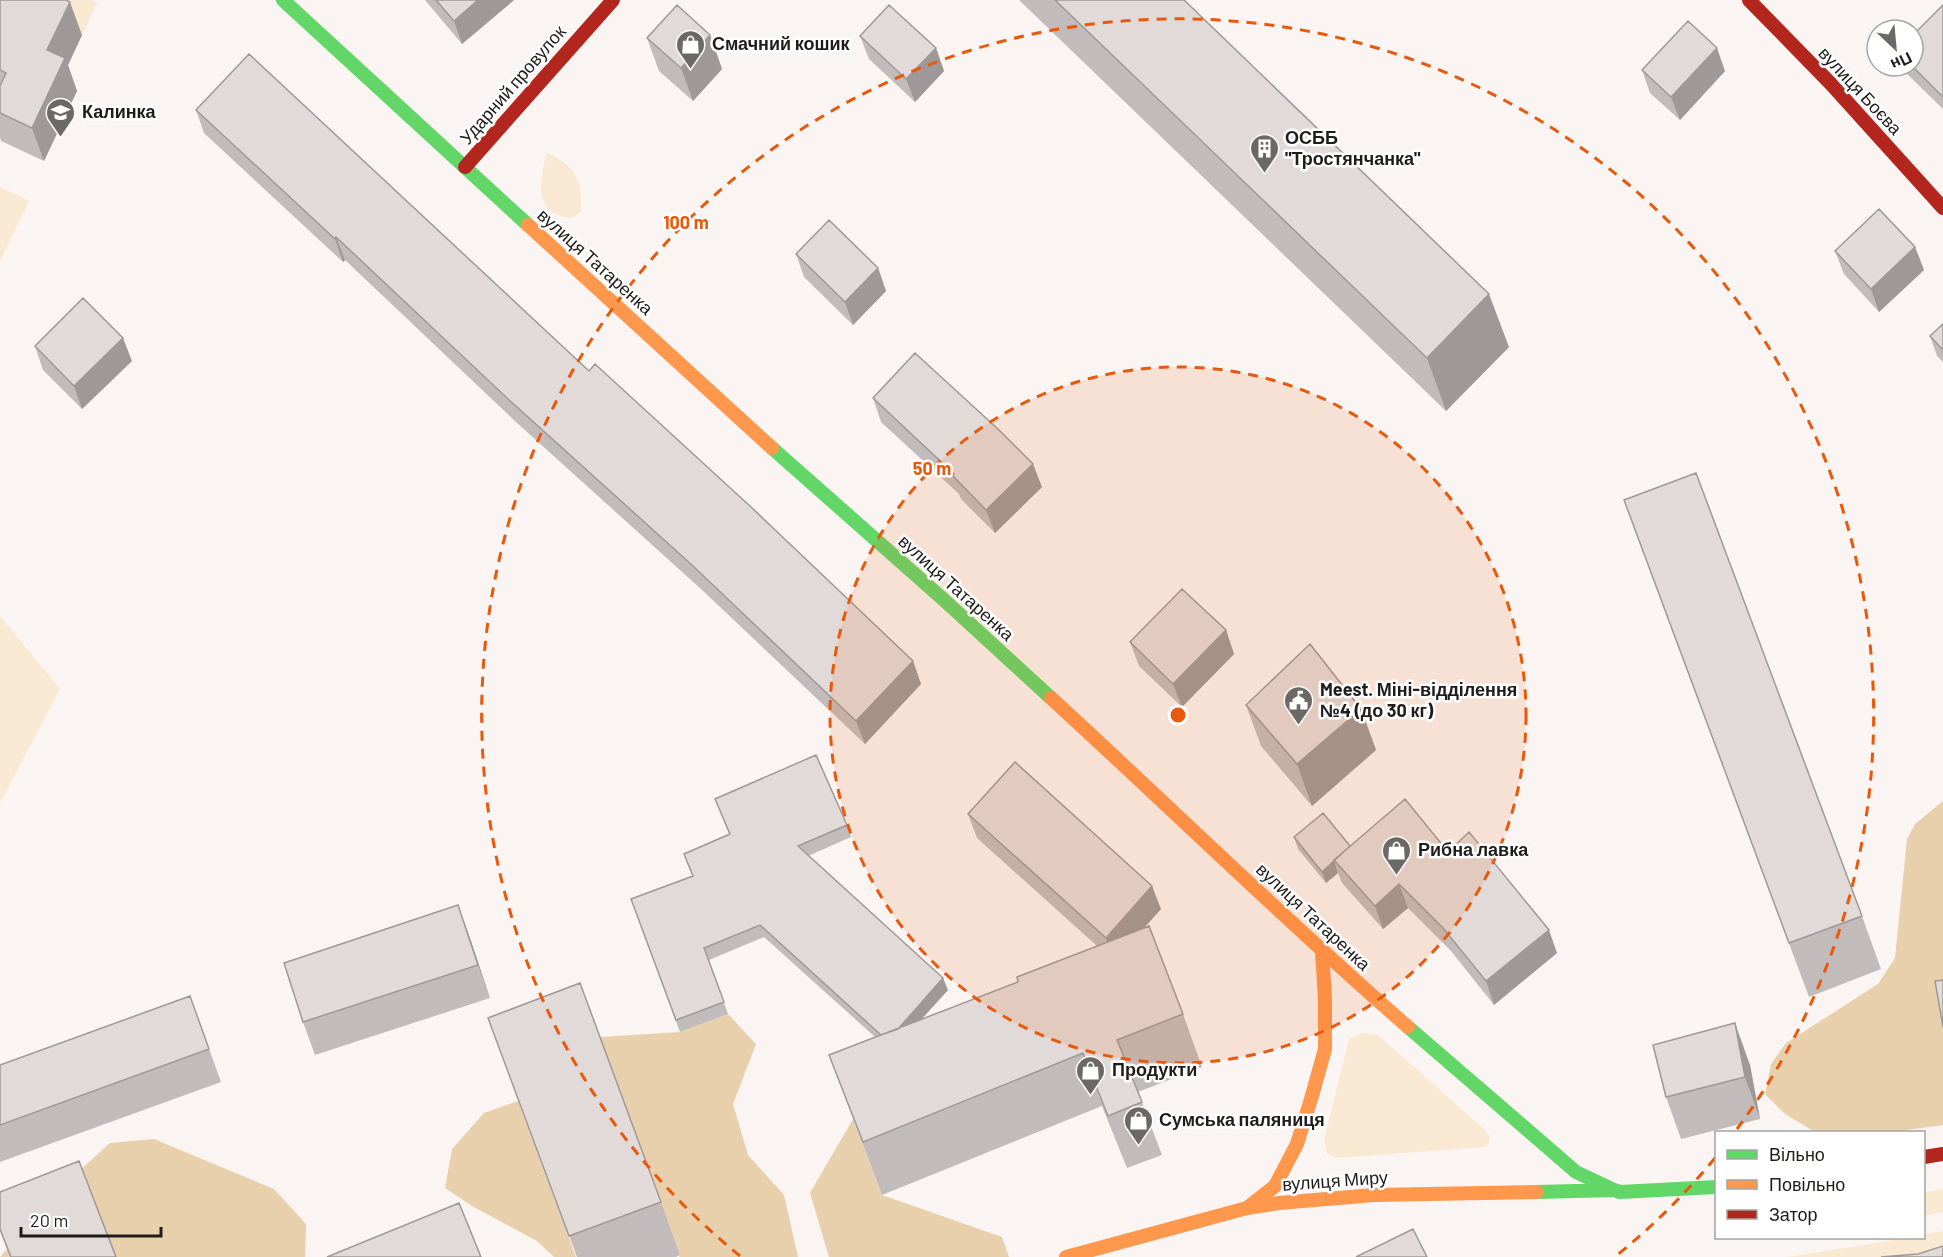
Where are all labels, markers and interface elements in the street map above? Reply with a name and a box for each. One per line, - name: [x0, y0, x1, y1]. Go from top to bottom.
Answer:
- north arrow: [1865, 18, 1925, 78]
- street label: Ударний провулок: [455, 20, 570, 148]
- shop icon: Смачний кошик: [675, 28, 707, 70]
- place label: Смачний кошик: [712, 32, 851, 54]
- street label: вулиця Боєва: [1814, 42, 1908, 140]
- text: Пн: [1888, 49, 1915, 75]
- school or university icon: Калинка: [45, 96, 77, 138]
- place label: Калинка: [82, 100, 157, 122]
- place label: ОСББ "Тростянчанка": [1285, 126, 1421, 169]
- building icon: ОСББ "Тростянчанка": [1248, 132, 1280, 174]
- street label: вулиця Татаренка: [533, 204, 659, 320]
- text: 100 m: [663, 211, 709, 233]
- text: 50 m: [913, 457, 951, 479]
- street label: вулиця Татаренка: [894, 530, 1020, 646]
- place label: Meest. Міні-відділення №4 (до 30 кг): [1320, 678, 1517, 721]
- public building icon: Meest. Міні-відділення №4 (до 30 кг): [1283, 684, 1315, 726]
- centre of rings: [1168, 705, 1188, 725]
- shop icon: Рибна лавка: [1381, 834, 1413, 876]
- place label: Рибна лавка: [1418, 838, 1529, 860]
- street label: вулиця Татаренка: [1252, 858, 1376, 975]
- shop icon: Продукти: [1075, 1054, 1107, 1096]
- place label: Продукти: [1112, 1058, 1197, 1080]
- shop icon: Сумська паляниця: [1122, 1104, 1154, 1146]
- place label: Сумська паляниця: [1159, 1108, 1325, 1130]
- legend: [1715, 1131, 1925, 1239]
- text: Вільно: [1769, 1143, 1825, 1165]
- street label: вулиця Миру: [1281, 1165, 1388, 1195]
- text: Повільно: [1769, 1173, 1845, 1195]
- scale bar: [21, 1200, 160, 1238]
- text: Затор: [1769, 1203, 1818, 1225]
- text: 20 m: [30, 1209, 68, 1231]

